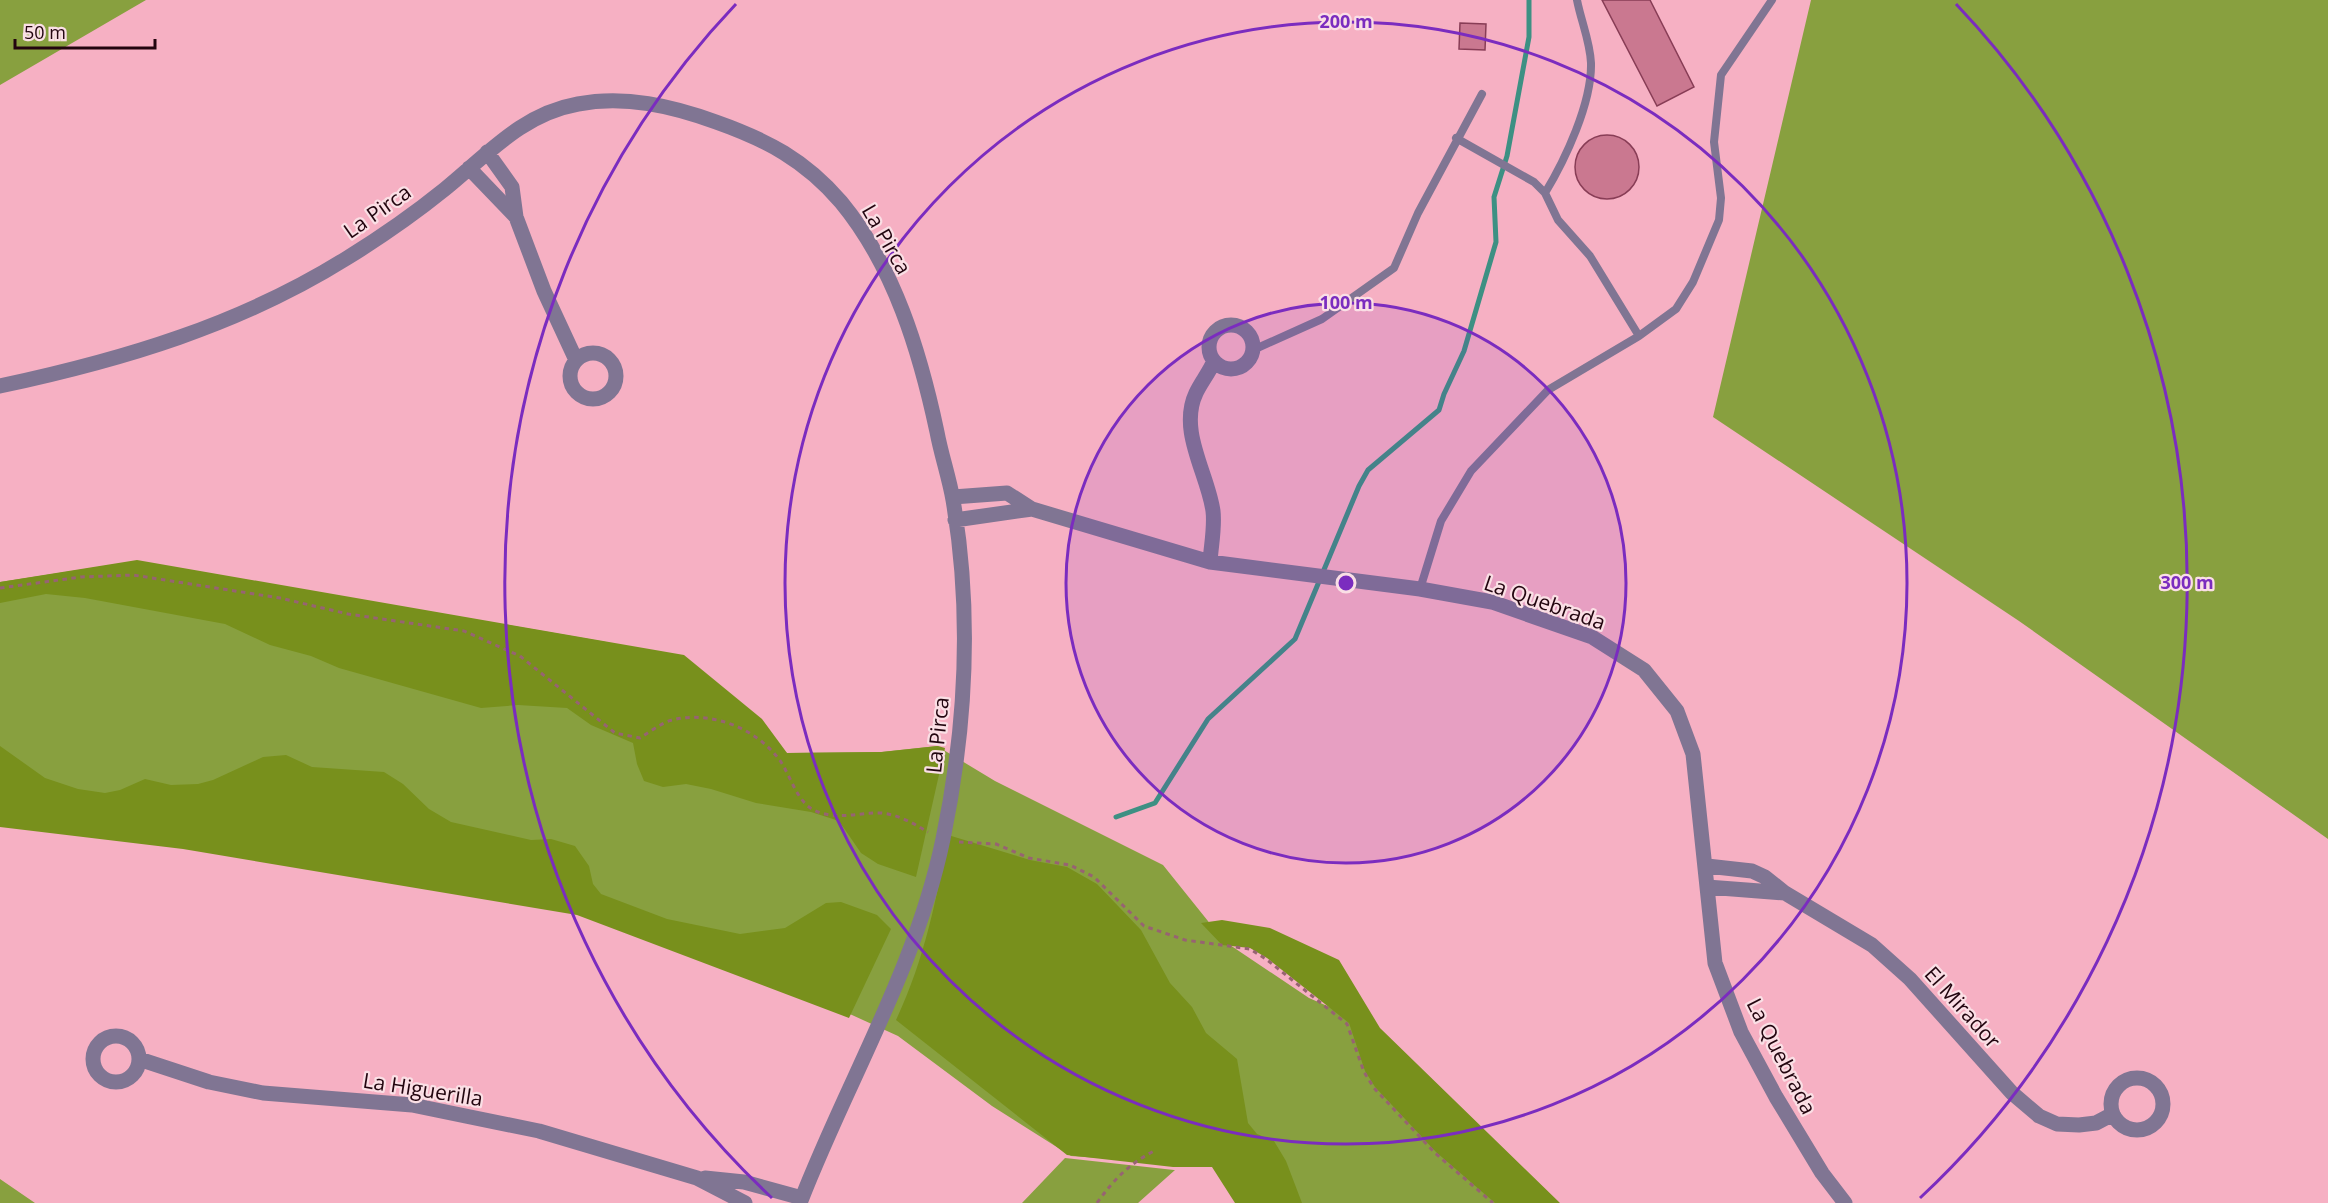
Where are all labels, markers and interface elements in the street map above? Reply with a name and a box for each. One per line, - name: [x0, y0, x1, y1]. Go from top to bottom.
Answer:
- text: 200 m: [1319, 9, 1373, 33]
- scale bar: [15, 12, 154, 50]
- text: 50 m: [24, 20, 66, 44]
- street label: La Pirca: [338, 178, 416, 244]
- street label: La Pirca: [856, 199, 918, 279]
- text: 100 m: [1319, 290, 1373, 314]
- street label: La Quebrada: [1481, 568, 1609, 636]
- text: 300 m: [2160, 570, 2214, 594]
- centre of rings: [1336, 573, 1356, 593]
- street label: La Pirca: [919, 696, 955, 774]
- street label: El Mirador: [1919, 960, 2007, 1054]
- street label: La Quebrada: [1741, 993, 1823, 1119]
- street label: La Higuerilla: [361, 1066, 485, 1112]

